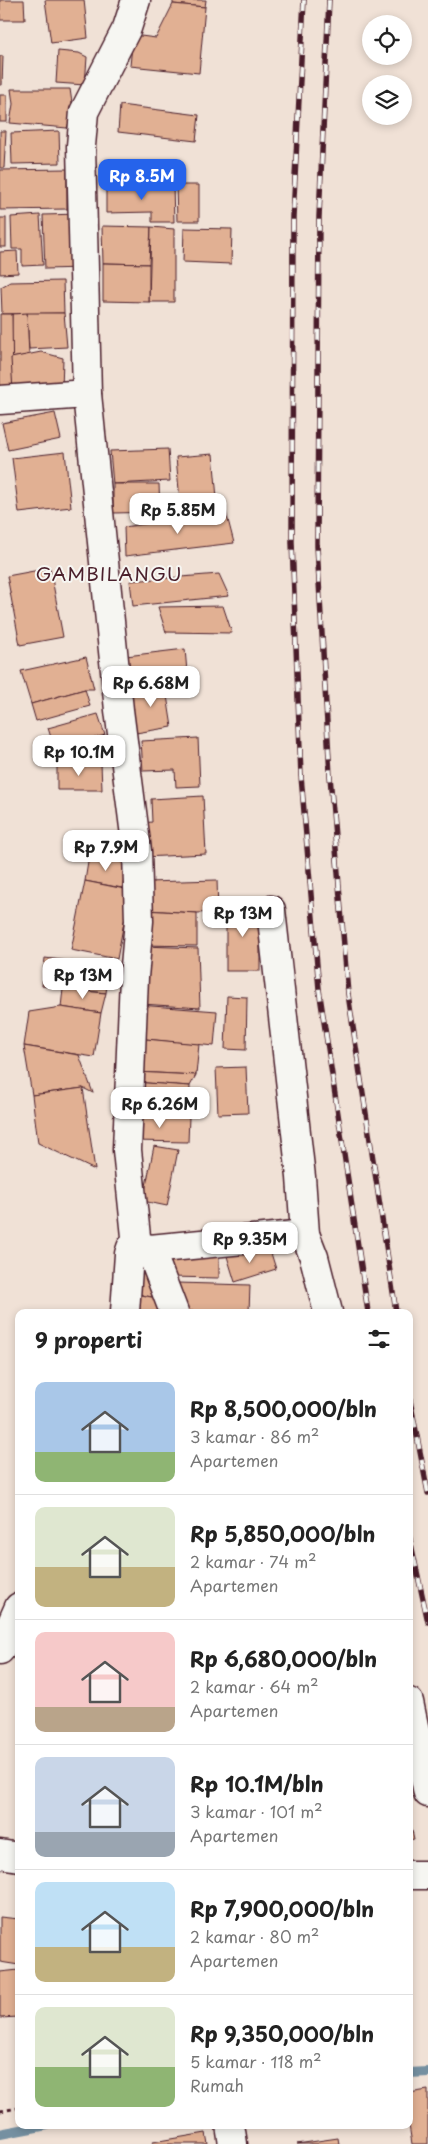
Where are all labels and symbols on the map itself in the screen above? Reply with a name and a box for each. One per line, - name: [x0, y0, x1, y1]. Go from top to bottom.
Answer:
- pin: Rp 8.5M: [96, 158, 188, 201]
- pin: Rp 5.85M: [126, 492, 230, 535]
- district label: GAMBILANGU: [35, 559, 183, 587]
- pin: Rp 6.68M: [99, 666, 203, 708]
- pin: Rp 10.1M: [27, 734, 131, 777]
- pin: Rp 7.9M: [60, 830, 152, 872]
- pin: Rp 13M: [202, 896, 284, 938]
- pin: Rp 13M: [42, 958, 124, 1000]
- pin: Rp 6.26M: [108, 1086, 212, 1129]
- pin: Rp 9.35M: [198, 1222, 302, 1264]

